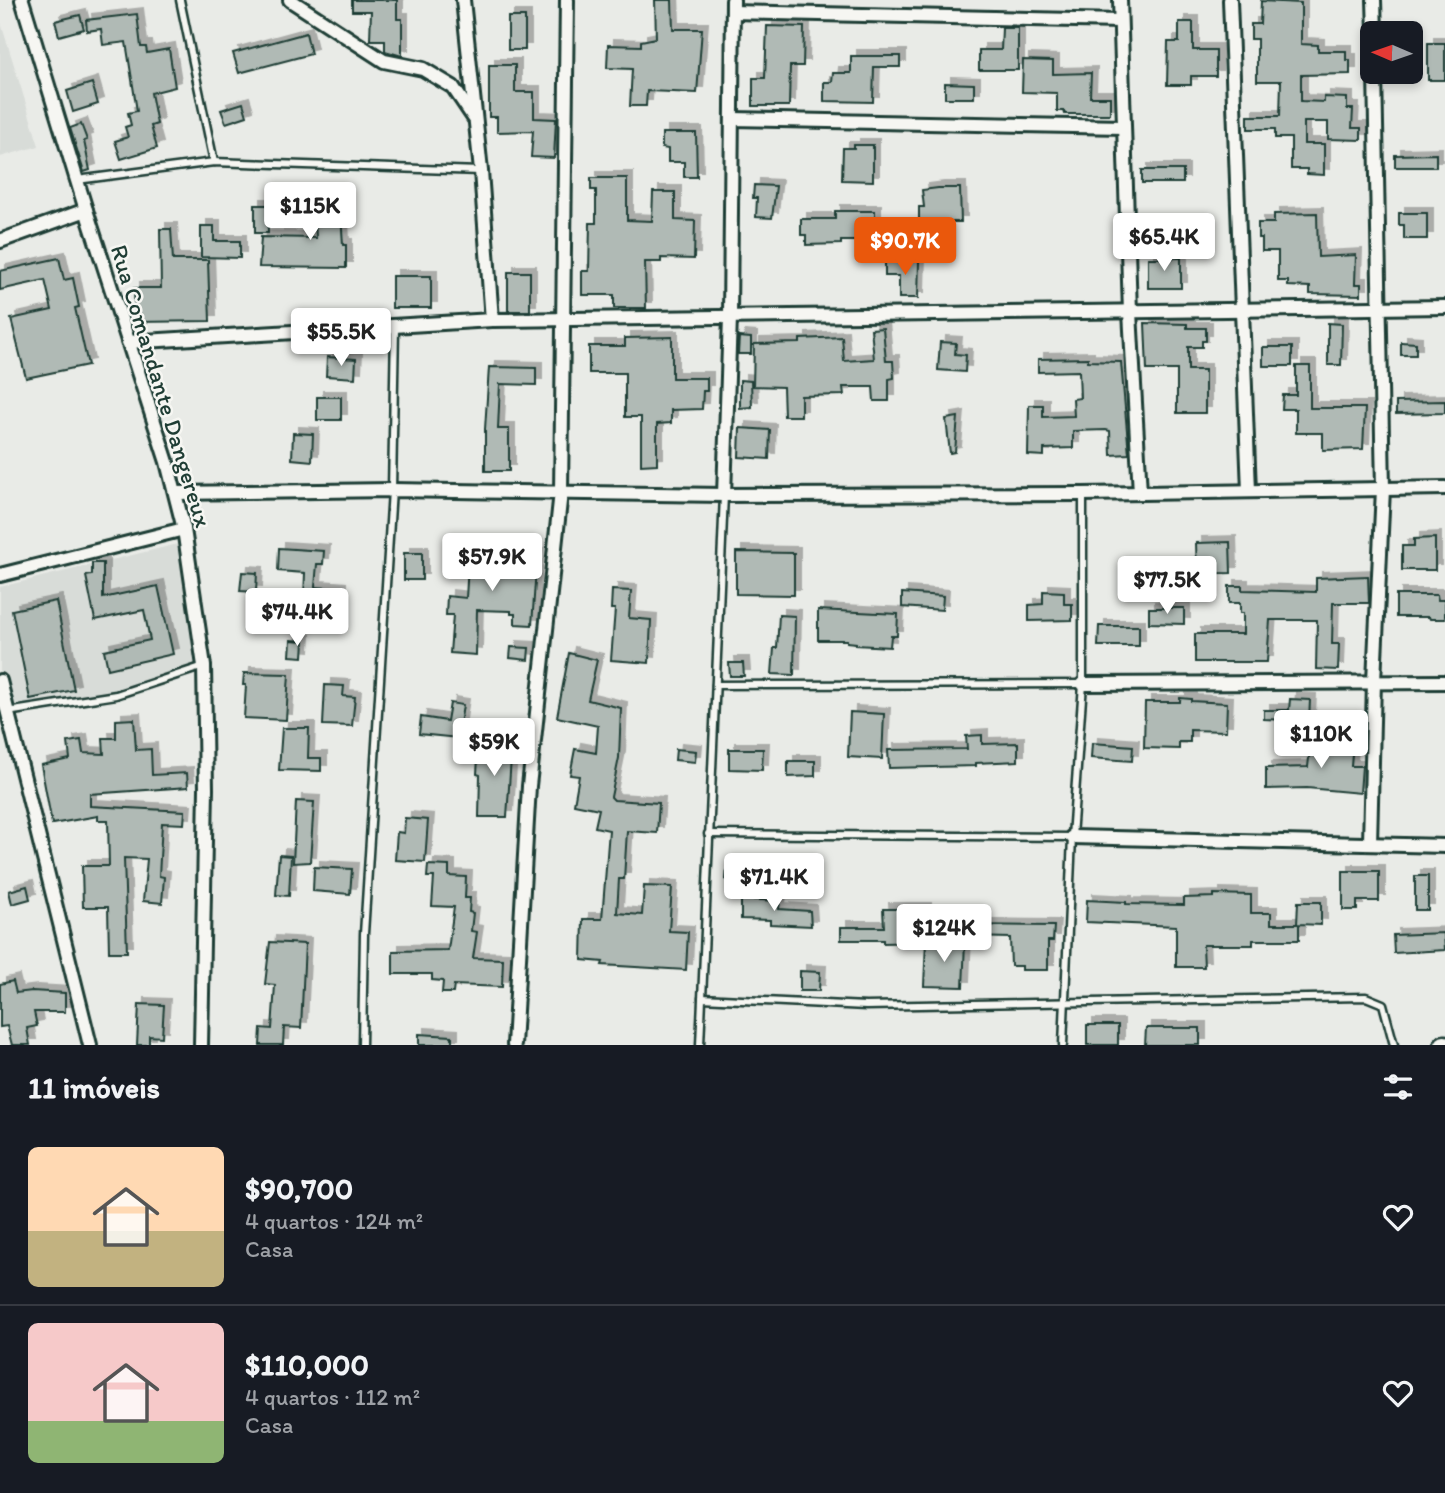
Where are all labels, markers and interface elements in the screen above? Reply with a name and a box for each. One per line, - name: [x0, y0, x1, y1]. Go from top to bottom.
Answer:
- north arrow: [1360, 21, 1423, 84]
- map controls: [1360, 21, 1423, 84]
- pin: $115K: [261, 182, 359, 242]
- text: $115K: [280, 191, 340, 219]
- pin: $65.4K: [1107, 214, 1221, 273]
- pin: $90.7K: [848, 218, 962, 277]
- text: $65.4K: [1129, 222, 1199, 250]
- text: $90.7K: [870, 226, 940, 254]
- street label: Rua Comandante Dangereux: [105, 241, 218, 531]
- pin: $55.5K: [284, 308, 398, 368]
- text: $55.5K: [307, 317, 375, 345]
- pin: $57.9K: [435, 534, 549, 593]
- text: $57.9K: [458, 542, 526, 570]
- pin: $77.5K: [1110, 556, 1224, 616]
- text: $77.5K: [1134, 565, 1200, 593]
- pin: $74.4K: [240, 588, 354, 648]
- text: $74.4K: [261, 597, 333, 625]
- pin: $110K: [1272, 710, 1370, 770]
- pin: $59K: [453, 718, 535, 778]
- text: $110K: [1290, 719, 1352, 747]
- text: $59K: [469, 727, 519, 755]
- pin: $71.4K: [717, 853, 831, 913]
- text: $71.4K: [740, 862, 808, 890]
- pin: $124K: [895, 904, 993, 964]
- text: $124K: [913, 913, 975, 941]
- icon: filters: [1379, 1068, 1417, 1106]
- text: 11 imóveis: [28, 1069, 160, 1106]
- text: $90,700: [245, 1170, 353, 1207]
- icon: home: [84, 1175, 168, 1259]
- icon: heart: [1379, 1198, 1417, 1236]
- text: 4 quartos · 124 m²: [245, 1207, 423, 1235]
- text: Casa: [245, 1235, 293, 1263]
- text: $110,000: [245, 1346, 369, 1383]
- icon: home: [84, 1351, 168, 1435]
- icon: heart: [1379, 1374, 1417, 1412]
- text: 4 quartos · 112 m²: [245, 1383, 420, 1411]
- text: Casa: [245, 1411, 293, 1439]

